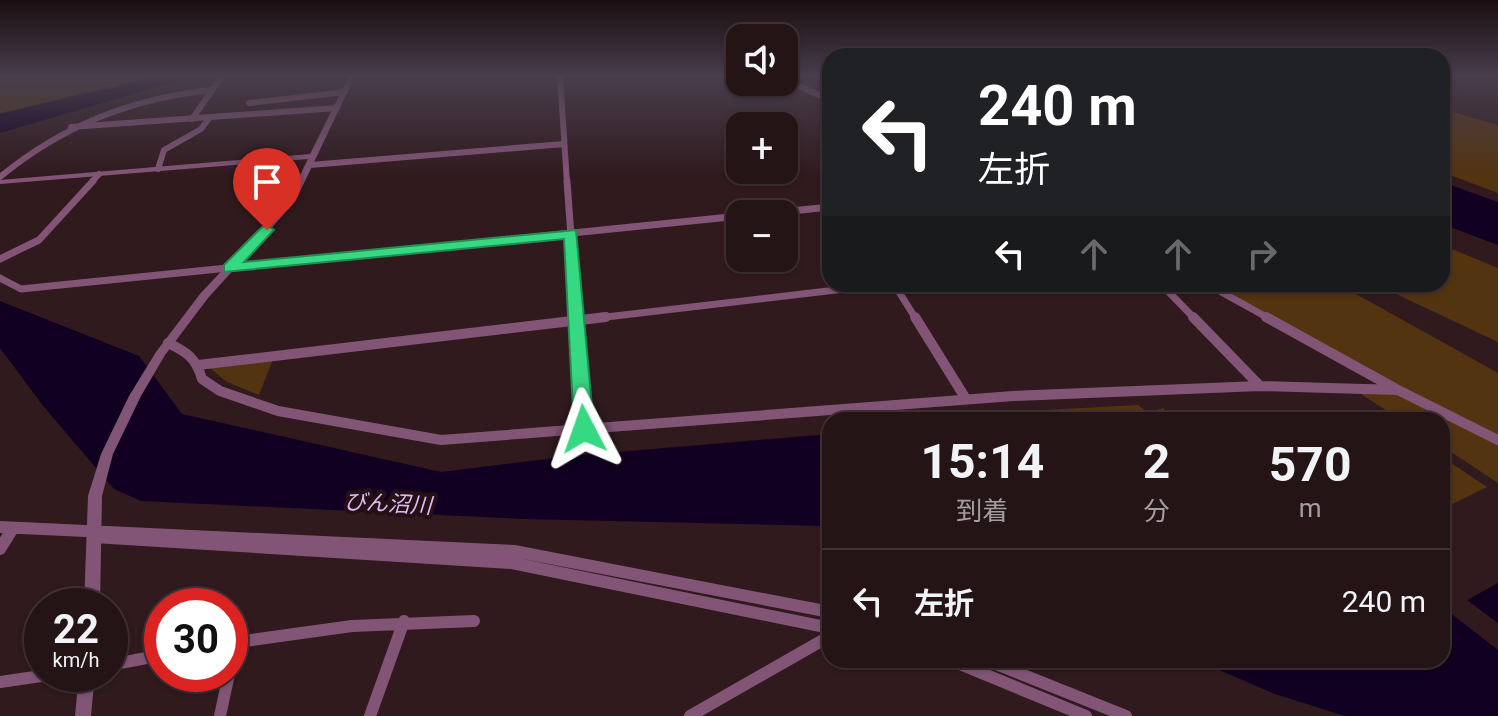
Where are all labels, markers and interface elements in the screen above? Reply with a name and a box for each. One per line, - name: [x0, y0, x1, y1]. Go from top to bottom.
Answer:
- map controls: [726, 24, 798, 272]
- button: sound: [726, 24, 798, 96]
- text: 240 m: [978, 73, 1137, 139]
- icon: left: [846, 80, 950, 184]
- button: +: [726, 112, 798, 184]
- pin: [233, 148, 301, 230]
- text: 左折: [978, 149, 1050, 191]
- icon: arrive: [245, 160, 289, 204]
- button: −: [726, 200, 798, 272]
- icon: left: [988, 232, 1032, 276]
- icon: ahead: [1072, 232, 1116, 276]
- icon: ahead: [1156, 232, 1200, 276]
- icon: right: [1240, 232, 1284, 276]
- position arrow: [542, 387, 626, 471]
- text: 15:14: [921, 433, 1044, 490]
- text: 2: [1143, 433, 1170, 490]
- text: 570: [1269, 436, 1351, 493]
- water label: びん沼川: [343, 489, 435, 518]
- text: m: [1299, 493, 1322, 523]
- text: 到着: [956, 496, 1008, 526]
- text: 分: [1144, 496, 1170, 526]
- icon: left: [846, 579, 890, 623]
- text: 240 m: [1342, 584, 1426, 619]
- text: 左折: [914, 586, 974, 621]
- speed limit sign: 30: [144, 588, 248, 692]
- text: 22: [53, 606, 99, 653]
- text: km/h: [53, 648, 99, 672]

